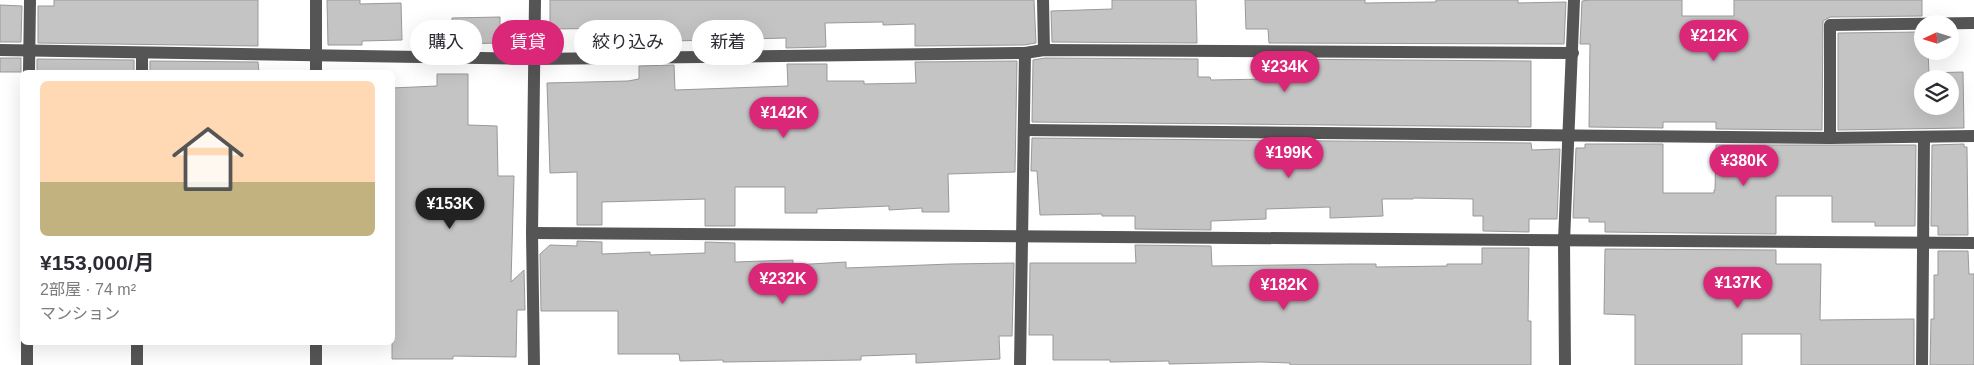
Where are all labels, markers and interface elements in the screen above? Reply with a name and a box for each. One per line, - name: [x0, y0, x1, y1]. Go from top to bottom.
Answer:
- north arrow: [1914, 15, 1959, 60]
- map controls: [1914, 15, 1959, 115]
- chip: 購入: [410, 20, 482, 65]
- chip: 賃貸: [492, 20, 564, 65]
- chip: 絞り込み: [574, 20, 682, 65]
- chip: 新着: [692, 20, 764, 65]
- pin: ¥212K: [1679, 20, 1749, 62]
- text: ¥212K: [1690, 27, 1738, 44]
- pin: ¥234K: [1250, 51, 1320, 93]
- text: ¥234K: [1261, 58, 1309, 75]
- button: layers: [1914, 70, 1959, 115]
- pin: ¥142K: [749, 96, 819, 139]
- text: ¥142K: [760, 104, 808, 121]
- icon: home: [163, 114, 253, 204]
- pin: ¥199K: [1254, 136, 1324, 179]
- text: ¥199K: [1265, 144, 1313, 161]
- pin: ¥380K: [1709, 144, 1779, 187]
- text: ¥380K: [1720, 152, 1768, 169]
- pin: ¥153K: [415, 188, 485, 230]
- text: ¥153K: [426, 195, 474, 212]
- text: ¥153,000/月: [40, 251, 154, 274]
- pin: ¥232K: [748, 262, 818, 305]
- pin: ¥137K: [1703, 266, 1773, 309]
- pin: ¥182K: [1249, 268, 1319, 311]
- text: ¥232K: [759, 270, 807, 287]
- text: ¥137K: [1714, 274, 1762, 291]
- text: ¥182K: [1260, 276, 1308, 293]
- text: 2部屋 · 74 m²: [40, 281, 136, 298]
- text: マンション: [40, 305, 120, 322]

